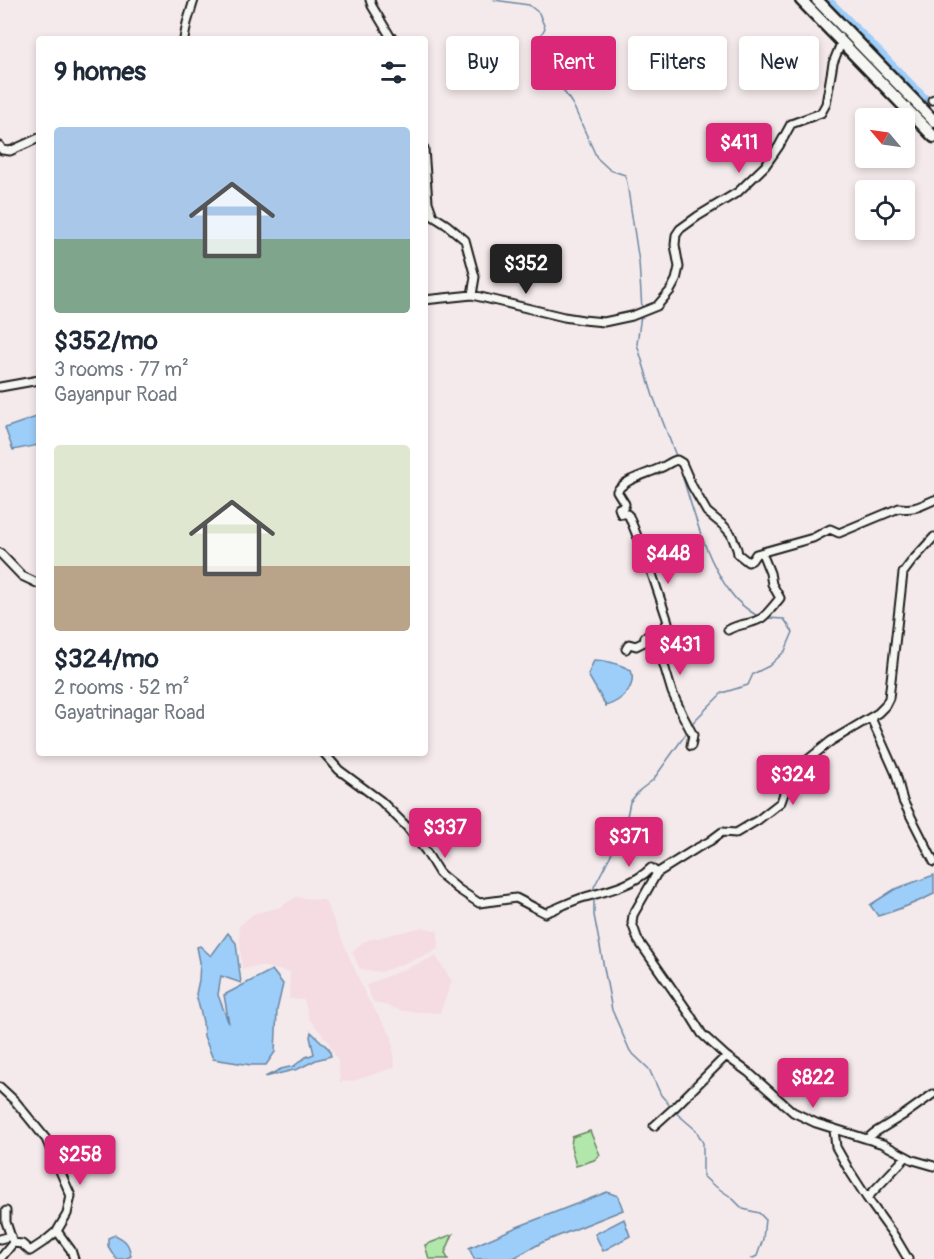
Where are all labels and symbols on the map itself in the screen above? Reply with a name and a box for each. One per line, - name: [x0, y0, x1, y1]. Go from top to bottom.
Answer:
- north arrow: [855, 108, 915, 168]
- pin: $411: [703, 123, 775, 174]
- pin: $352: [490, 244, 562, 295]
- pin: $448: [632, 534, 704, 585]
- pin: $431: [644, 625, 716, 676]
- pin: $324: [757, 755, 829, 806]
- pin: $337: [409, 808, 481, 859]
- pin: $371: [593, 817, 665, 868]
- pin: $822: [777, 1058, 849, 1109]
- pin: $258: [44, 1135, 116, 1186]

